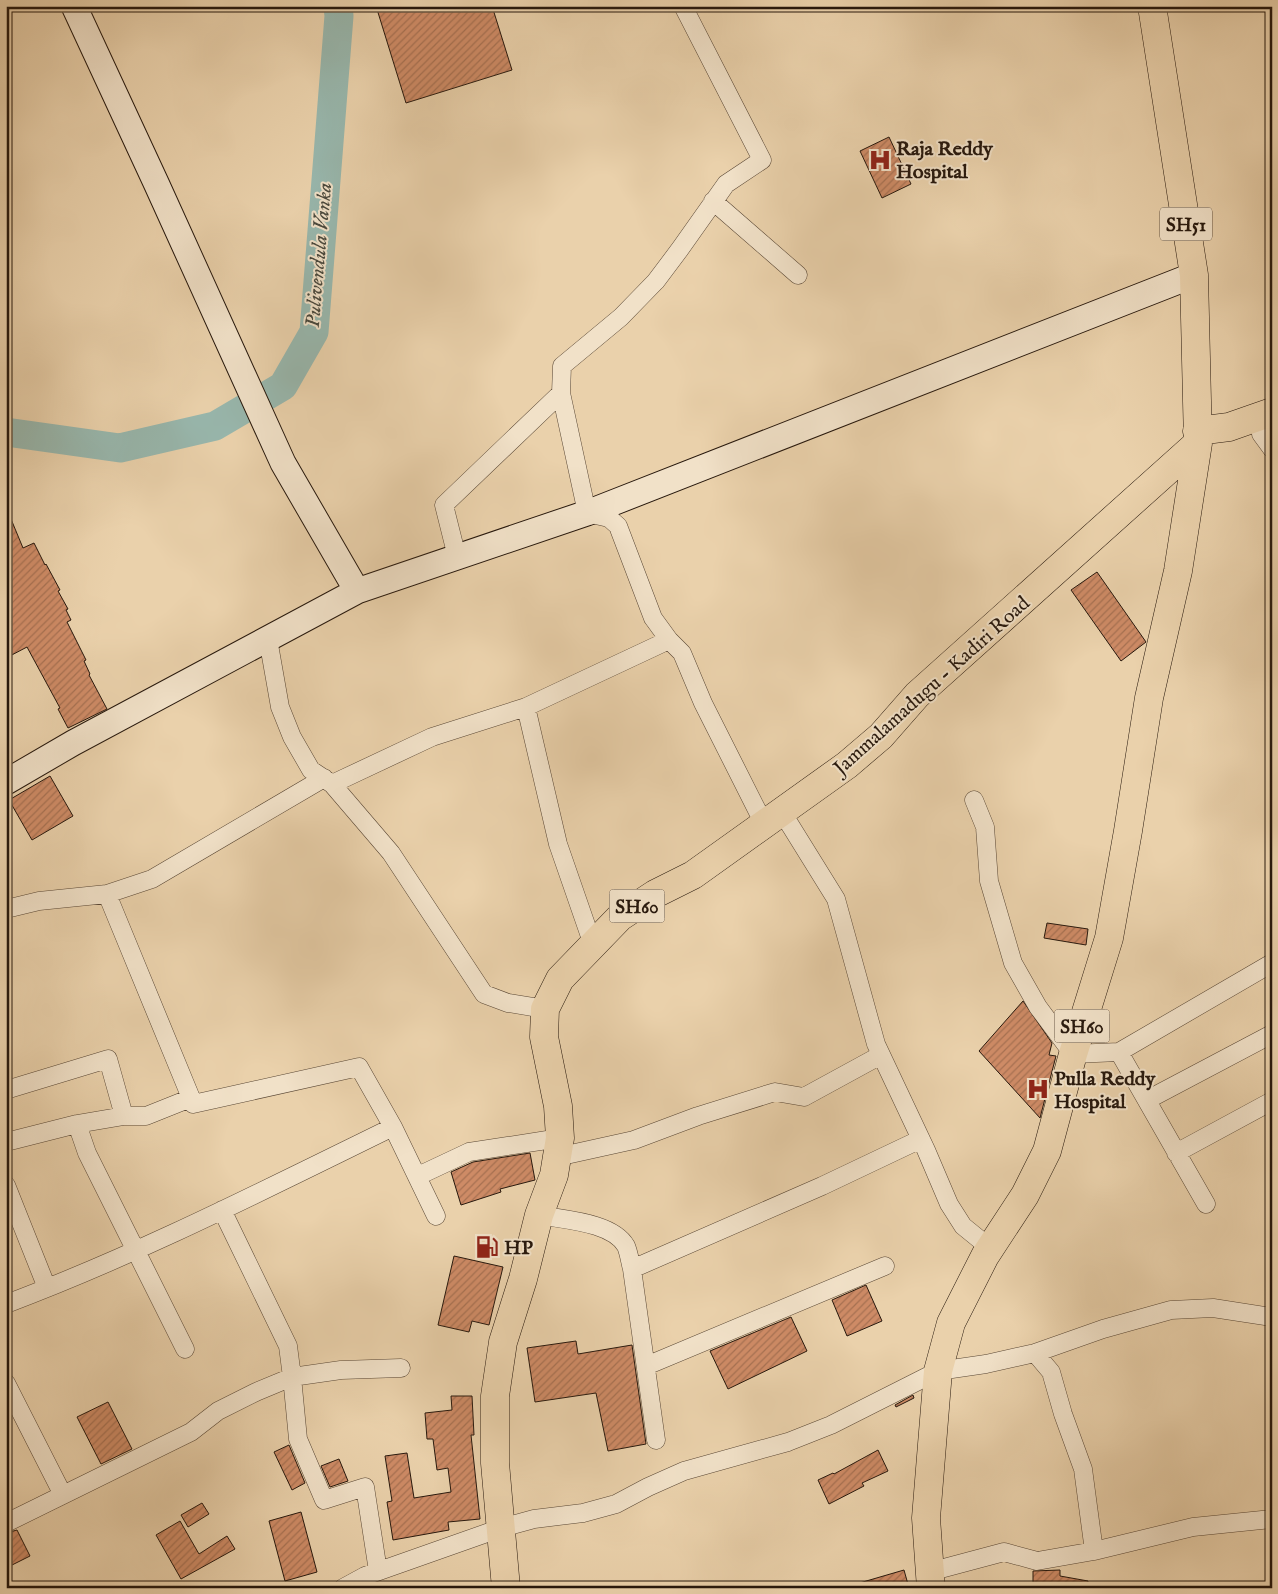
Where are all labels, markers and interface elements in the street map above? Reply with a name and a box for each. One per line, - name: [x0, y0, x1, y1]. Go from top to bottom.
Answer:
- place label: Raja Reddy Hospital: [896, 137, 994, 185]
- hospital icon: Raja Reddy Hospital: [867, 147, 893, 173]
- water label: Pulivendula Vanka: [300, 182, 339, 329]
- road number: SH51: [1160, 208, 1212, 240]
- street label: Jammalamadugu - Kadiri Road: [827, 591, 1036, 782]
- road number: SH60: [610, 889, 664, 922]
- road number: SH60: [1054, 1009, 1110, 1042]
- place label: Pulla Reddy Hospital: [1054, 1067, 1156, 1115]
- hospital icon: Pulla Reddy Hospital: [1025, 1076, 1051, 1102]
- fuel station icon: HP: [474, 1234, 500, 1260]
- place label: HP: [504, 1236, 533, 1261]

